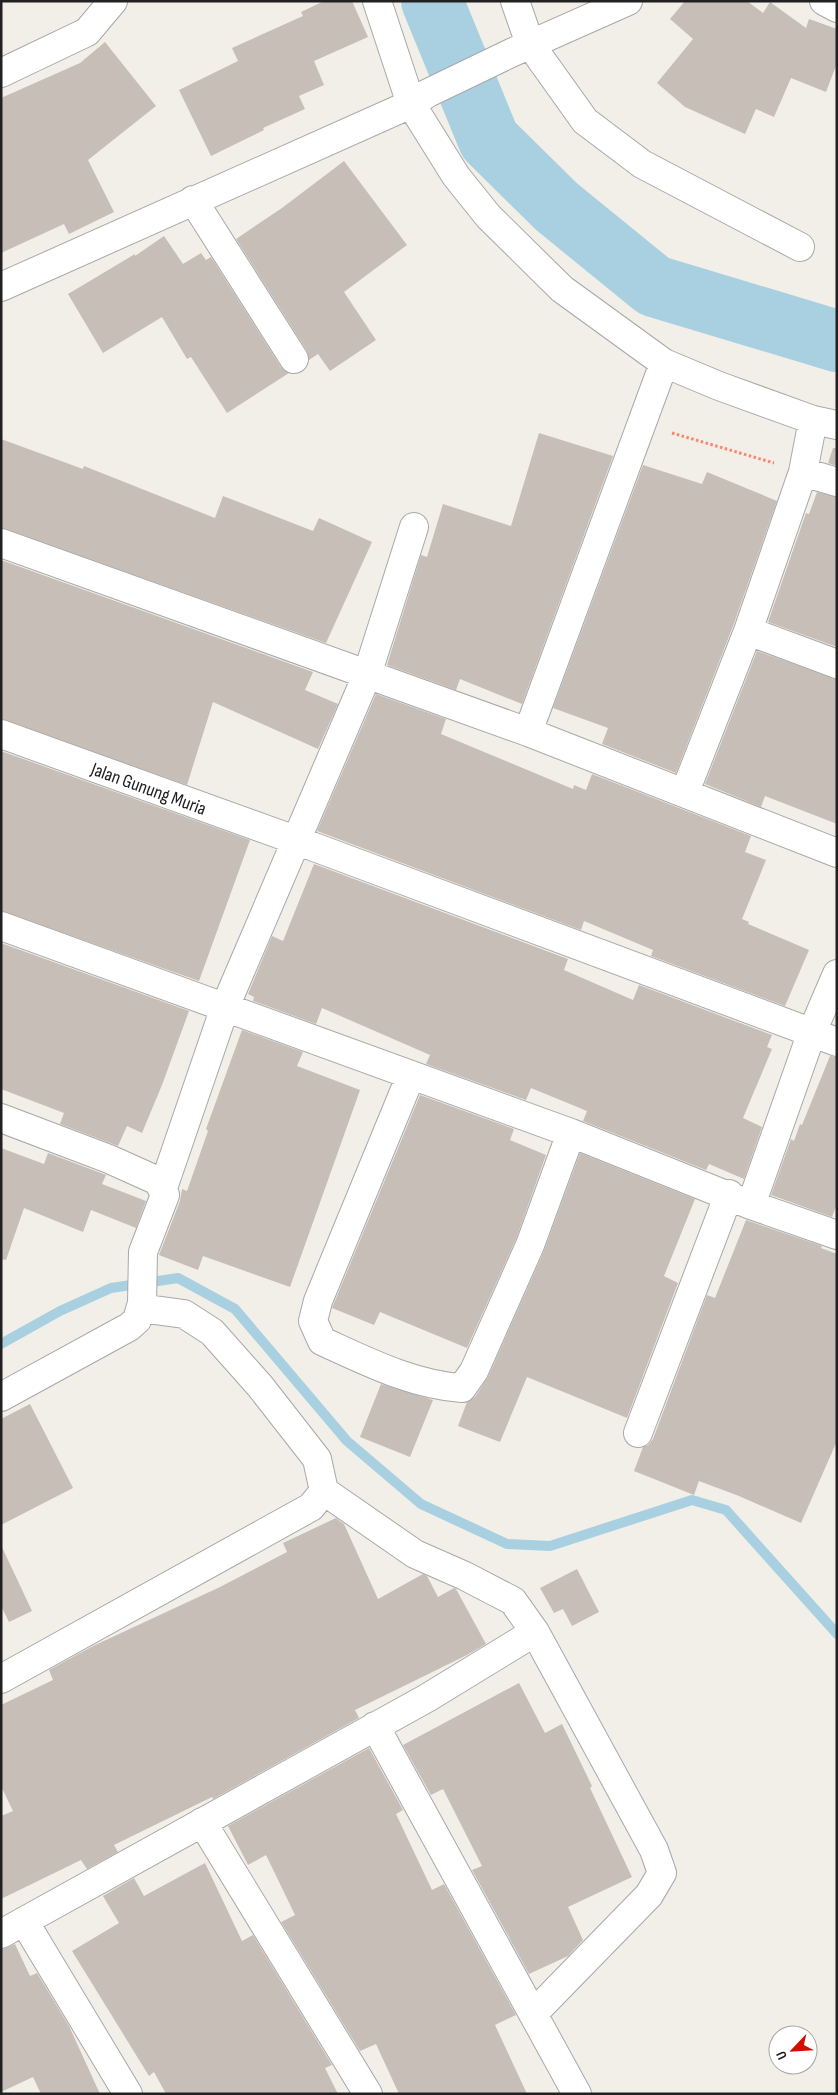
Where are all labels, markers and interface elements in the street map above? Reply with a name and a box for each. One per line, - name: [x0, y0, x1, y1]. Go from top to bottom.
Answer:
- street label: Jalan Gunung Muria: [87, 758, 209, 821]
- north arrow: [768, 2025, 818, 2075]
- text: U: [772, 2048, 791, 2062]

